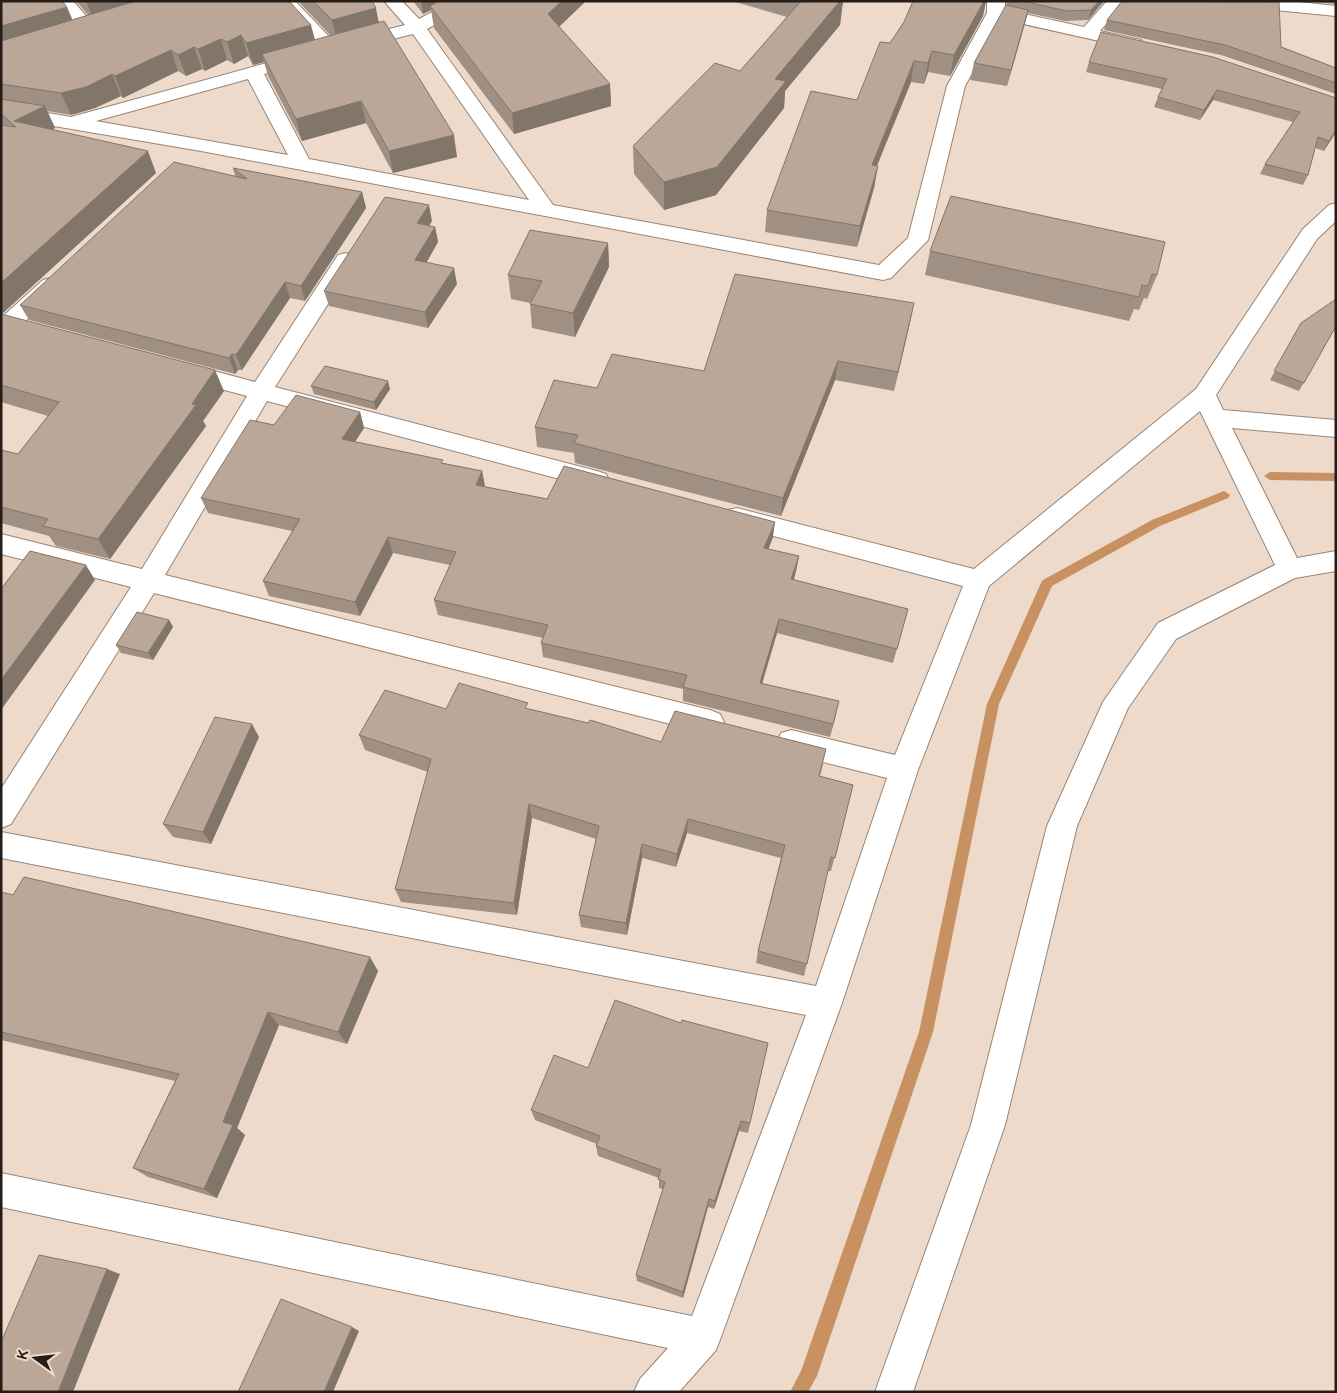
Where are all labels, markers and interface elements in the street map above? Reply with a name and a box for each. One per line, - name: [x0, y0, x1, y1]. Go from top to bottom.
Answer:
- north arrow: [10, 1333, 60, 1383]
- text: K: [14, 1347, 33, 1362]

